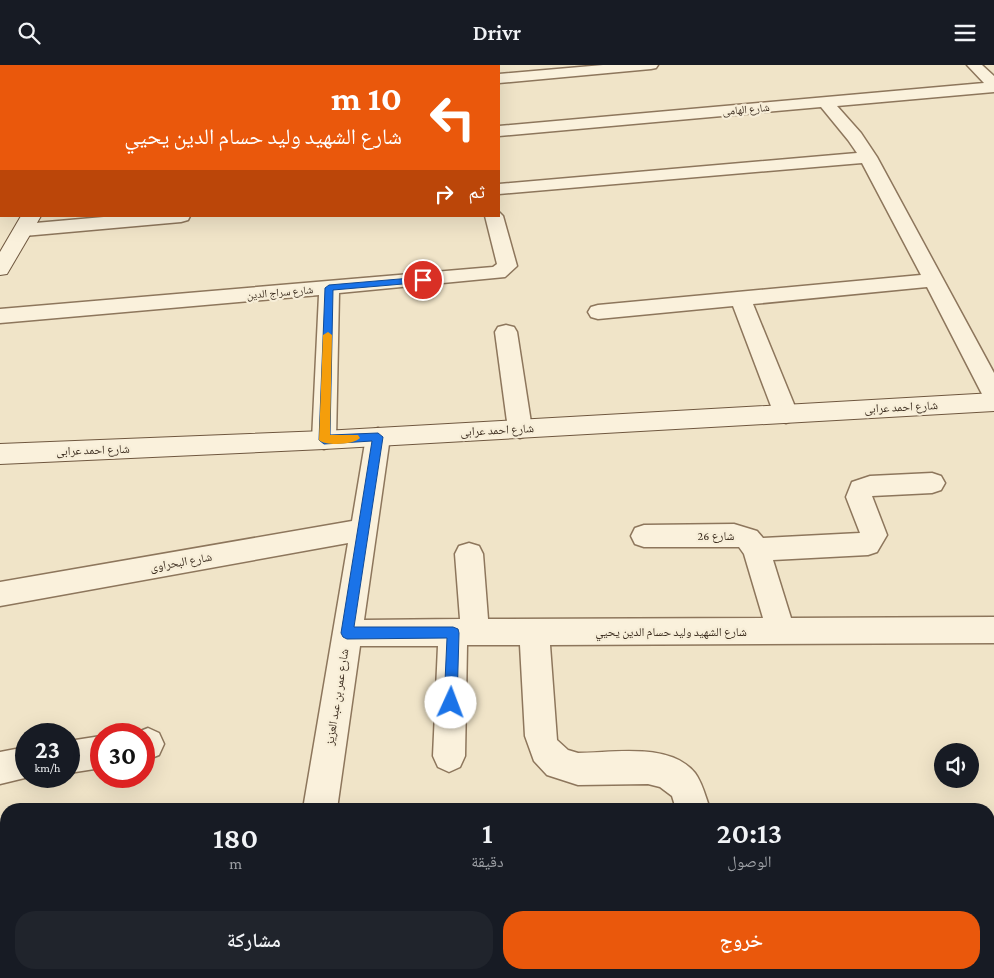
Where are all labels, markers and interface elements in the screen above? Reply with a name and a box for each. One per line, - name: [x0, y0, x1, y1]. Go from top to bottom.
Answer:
- icon: search: [15, 19, 43, 47]
- icon: menu: [951, 19, 979, 47]
- text: Drivr: [473, 20, 521, 45]
- text: 10 m: [331, 79, 402, 118]
- icon: left: [420, 85, 485, 150]
- street label: شارع الهامى: [722, 101, 770, 118]
- text: شارع الشهيد وليد حسام الدين يحيي: [124, 124, 402, 149]
- icon: right: [430, 180, 458, 208]
- text: ثم: [468, 181, 485, 202]
- pin: [402, 259, 444, 301]
- icon: arrive: [409, 266, 437, 294]
- street label: شارع سراج الدين: [246, 283, 314, 302]
- street label: شارع احمد عرابى: [864, 398, 938, 417]
- street label: شارع احمد عرابى: [460, 421, 534, 440]
- street label: شارع احمد عرابى: [56, 442, 130, 459]
- street label: شارع 26: [698, 529, 735, 544]
- street label: شارع البحراوى: [149, 550, 213, 575]
- street label: شارع الشهيد وليد حسام الدين يحيي: [595, 625, 747, 642]
- street label: شارع عمر بن عبد العزيز: [322, 648, 353, 747]
- position arrow: [424, 676, 476, 728]
- speed limit sign: 30: [90, 723, 155, 788]
- text: 23: [35, 736, 60, 763]
- map controls: [934, 743, 979, 788]
- button: sound: [934, 743, 979, 788]
- text: km/h: [35, 761, 60, 775]
- text: 1: [482, 816, 493, 849]
- text: 20:13: [717, 816, 782, 849]
- text: 180: [213, 821, 258, 854]
- text: دقيقة: [471, 853, 504, 870]
- text: الوصول: [727, 853, 771, 870]
- text: m: [229, 855, 242, 872]
- button: مشاركة: [15, 911, 493, 969]
- button: خروج: [503, 911, 980, 969]

